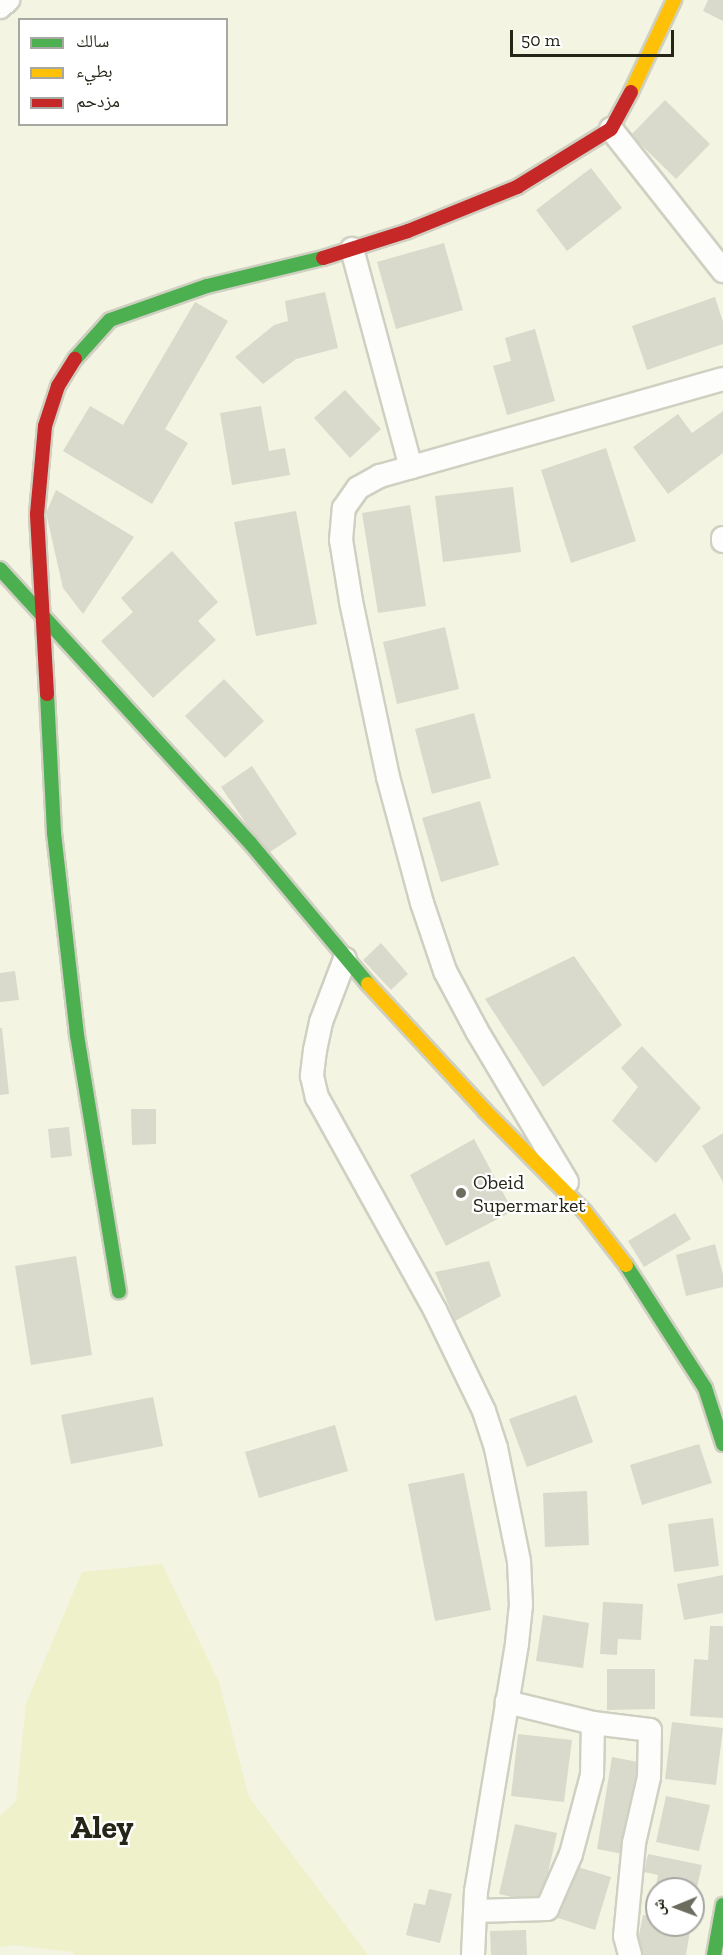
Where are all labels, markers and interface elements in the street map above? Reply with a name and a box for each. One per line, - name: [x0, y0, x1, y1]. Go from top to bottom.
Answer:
- legend: [18, 18, 228, 126]
- scale bar: [513, 18, 676, 56]
- text: 50 m: [521, 29, 560, 51]
- text: سالك: [76, 30, 109, 52]
- text: بطيء: [76, 60, 113, 82]
- text: مزدحم: [76, 90, 120, 112]
- place label: Obeid Supermarket: [473, 1170, 586, 1217]
- marker: Obeid Supermarket: [454, 1186, 468, 1200]
- district label: Aley: [70, 1808, 134, 1846]
- north arrow: [645, 1877, 705, 1937]
- text: ش: [649, 1899, 668, 1916]

